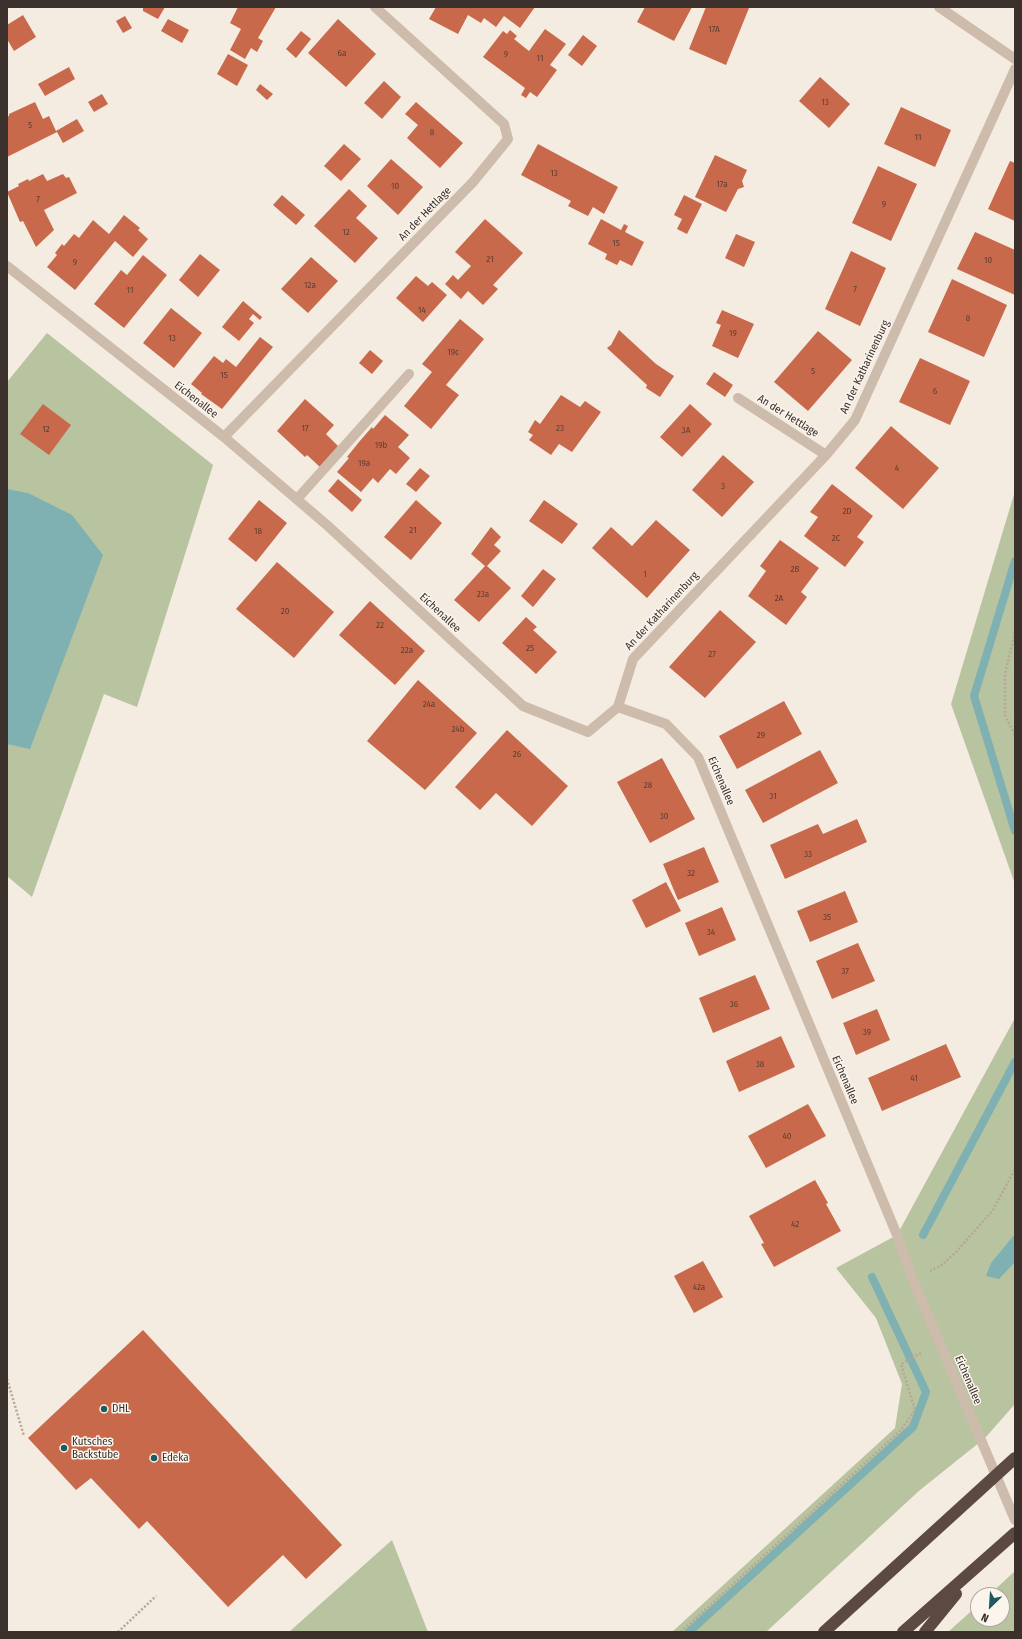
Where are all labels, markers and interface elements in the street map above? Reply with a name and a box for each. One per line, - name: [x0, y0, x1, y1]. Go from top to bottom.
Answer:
- house number: 17A: [708, 24, 720, 34]
- house number: 6a: [338, 48, 346, 58]
- house number: 9: [504, 49, 508, 59]
- house number: 11: [537, 53, 543, 63]
- house number: 13: [821, 97, 829, 107]
- house number: 5: [28, 120, 32, 130]
- house number: 8: [430, 127, 434, 137]
- house number: 11: [915, 132, 921, 142]
- house number: 13: [550, 168, 558, 178]
- house number: 17a: [716, 179, 728, 189]
- house number: 10: [391, 181, 399, 191]
- street label: An der Hettlage: [396, 184, 454, 244]
- house number: 7: [36, 194, 40, 204]
- house number: 9: [882, 199, 886, 209]
- house number: 12: [342, 227, 350, 237]
- house number: 15: [612, 238, 620, 248]
- house number: 21: [486, 254, 494, 264]
- house number: 10: [984, 255, 992, 265]
- house number: 9: [73, 257, 77, 267]
- house number: 12a: [304, 280, 316, 290]
- house number: 7: [853, 284, 857, 294]
- house number: 11: [127, 285, 133, 295]
- house number: 14: [418, 305, 426, 315]
- house number: 8: [966, 313, 970, 323]
- street label: An der Katharinenburg: [837, 318, 893, 416]
- house number: 19: [729, 328, 737, 338]
- house number: 13: [168, 333, 176, 343]
- house number: 19c: [447, 347, 459, 357]
- house number: 5: [811, 366, 815, 376]
- house number: 15: [220, 370, 228, 380]
- street label: Eichenallee: [172, 379, 220, 421]
- house number: 6: [933, 386, 937, 396]
- street label: An der Hettlage: [755, 392, 821, 440]
- house number: 17: [301, 423, 309, 433]
- house number: 23: [556, 423, 564, 433]
- house number: 12: [42, 424, 50, 434]
- house number: 3A: [682, 425, 690, 435]
- house number: 19b: [375, 440, 387, 450]
- house number: 19a: [358, 458, 370, 468]
- house number: 4: [895, 463, 899, 473]
- house number: 3: [721, 481, 725, 491]
- house number: 2D: [842, 506, 852, 516]
- house number: 21: [409, 525, 417, 535]
- house number: 18: [254, 526, 262, 536]
- house number: 2C: [832, 533, 840, 543]
- house number: 2B: [791, 564, 799, 574]
- street label: An der Katharinenburg: [622, 569, 702, 653]
- house number: 1: [643, 569, 647, 579]
- house number: 23a: [477, 589, 489, 599]
- street label: Eichenallee: [417, 591, 463, 635]
- house number: 2A: [775, 593, 783, 603]
- house number: 20: [281, 606, 289, 616]
- house number: 22: [376, 620, 384, 630]
- house number: 25: [526, 643, 534, 653]
- house number: 22a: [401, 645, 413, 655]
- house number: 27: [708, 649, 716, 659]
- house number: 24a: [423, 699, 435, 709]
- house number: 24b: [452, 724, 464, 734]
- house number: 29: [757, 730, 765, 740]
- house number: 26: [513, 749, 521, 759]
- street label: Eichenallee: [705, 755, 737, 807]
- house number: 28: [644, 780, 652, 790]
- house number: 31: [769, 791, 777, 801]
- house number: 30: [660, 811, 668, 821]
- house number: 33: [804, 849, 812, 859]
- house number: 32: [687, 868, 695, 878]
- house number: 35: [823, 912, 831, 922]
- house number: 34: [707, 927, 715, 937]
- house number: 37: [841, 966, 849, 976]
- house number: 36: [730, 999, 738, 1009]
- house number: 39: [863, 1027, 871, 1037]
- street label: Eichenallee: [829, 1054, 861, 1106]
- house number: 38: [756, 1059, 764, 1069]
- house number: 41: [910, 1073, 918, 1083]
- house number: 40: [782, 1131, 792, 1141]
- house number: 42: [791, 1219, 799, 1229]
- house number: 42a: [693, 1282, 705, 1292]
- street label: Eichenallee: [952, 1354, 984, 1406]
- place label: DHL: [112, 1402, 130, 1416]
- marker: DHL: [99, 1404, 109, 1414]
- place label: Kutsches Backstube: [72, 1435, 119, 1461]
- marker: Kutsches Backstube: [59, 1443, 69, 1453]
- place label: Edeka: [162, 1451, 189, 1465]
- marker: Edeka: [149, 1453, 159, 1463]
- north arrow: [970, 1587, 1010, 1627]
- text: N: [979, 1610, 991, 1625]

